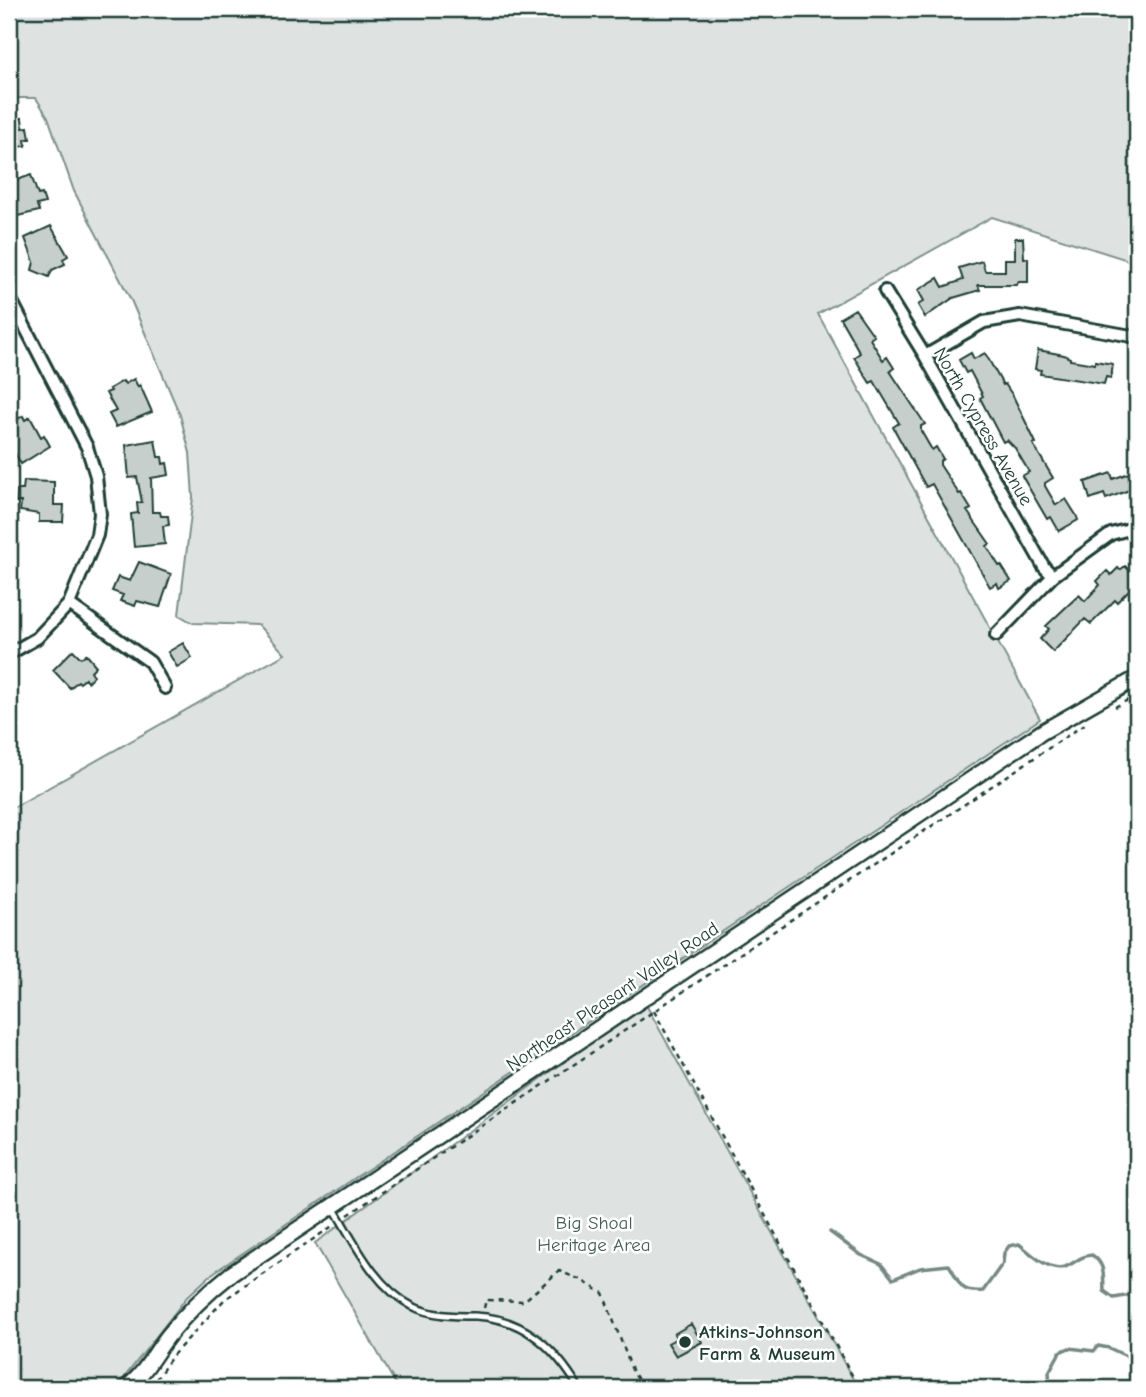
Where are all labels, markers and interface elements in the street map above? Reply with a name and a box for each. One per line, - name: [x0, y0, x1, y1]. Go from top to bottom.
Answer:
- street label: North Cypress Avenue: [929, 343, 1037, 510]
- street label: Northeast Pleasant Valley Road: [502, 917, 723, 1076]
- park label: Big Shoal Heritage Area: [537, 1212, 651, 1256]
- place label: Atkins-Johnson Farm & Museum: [699, 1321, 835, 1365]
- marker: Atkins-Johnson Farm & Museum: [677, 1334, 693, 1350]

